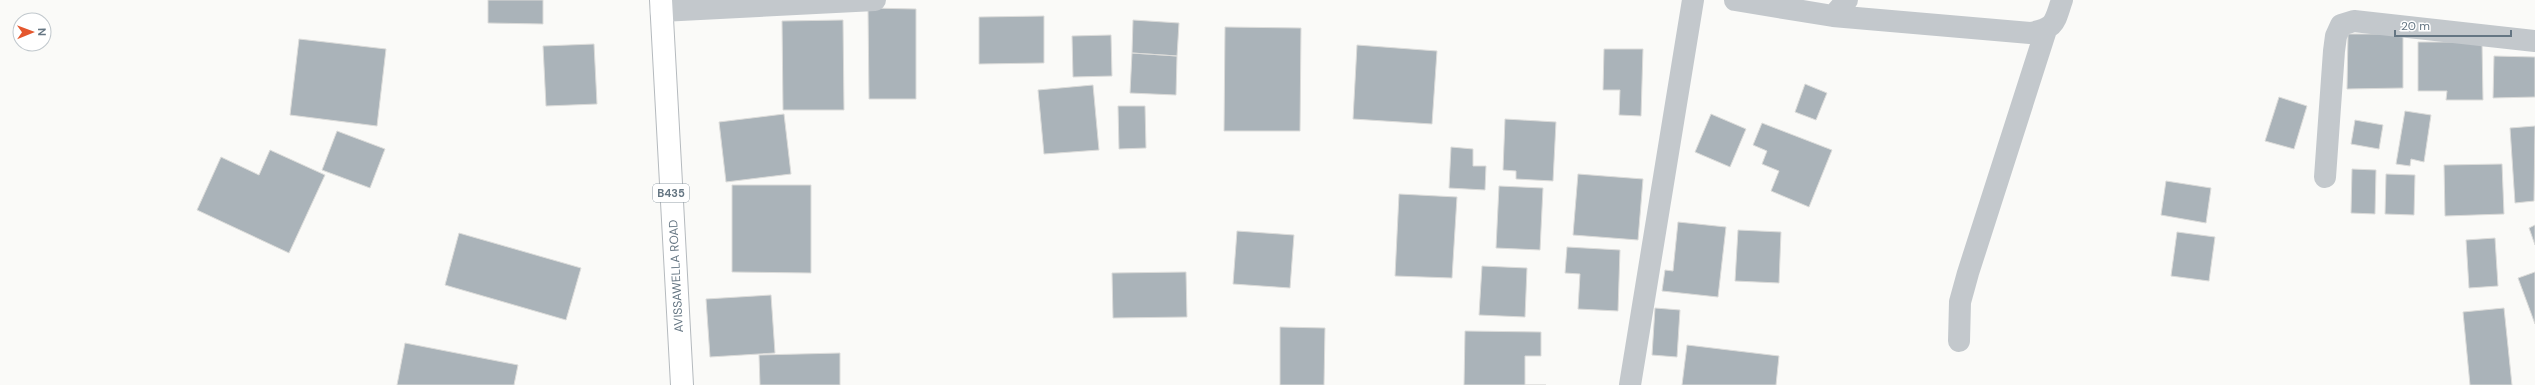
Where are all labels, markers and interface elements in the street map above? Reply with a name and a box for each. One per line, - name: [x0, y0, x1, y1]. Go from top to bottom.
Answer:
- north arrow: [12, 12, 52, 52]
- scale bar: [2395, 12, 2511, 38]
- text: 20 m: [2401, 18, 2430, 34]
- text: N: [35, 28, 49, 36]
- road number: B435: [653, 184, 689, 202]
- street label: AVISSAWELLA ROAD: [665, 219, 687, 333]

